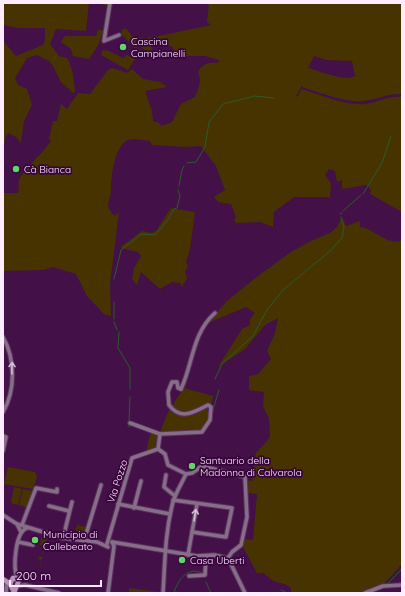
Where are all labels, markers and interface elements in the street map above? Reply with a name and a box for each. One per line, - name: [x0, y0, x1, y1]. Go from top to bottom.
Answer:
- place label: Cascina Campianelli: [131, 35, 185, 60]
- marker: Cascina Campianelli: [118, 42, 128, 52]
- place label: Cà Bianca: [24, 163, 71, 176]
- marker: Cà Bianca: [11, 164, 21, 174]
- one-way arrow: [8, 362, 16, 375]
- place label: Santuario della Madonna di Calvarola: [200, 454, 302, 479]
- street label: Via Pozzo: [104, 458, 131, 505]
- marker: Santuario della Madonna di Calvarola: [187, 461, 197, 471]
- one-way arrow: [191, 509, 199, 522]
- place label: Municipio di Collebeato: [43, 528, 97, 553]
- marker: Municipio di Collebeato: [30, 535, 40, 545]
- place label: Casa Uberti: [190, 554, 244, 567]
- marker: Casa Uberti: [177, 555, 187, 565]
- scale bar: [10, 562, 101, 588]
- text: 200 m: [16, 568, 51, 583]

